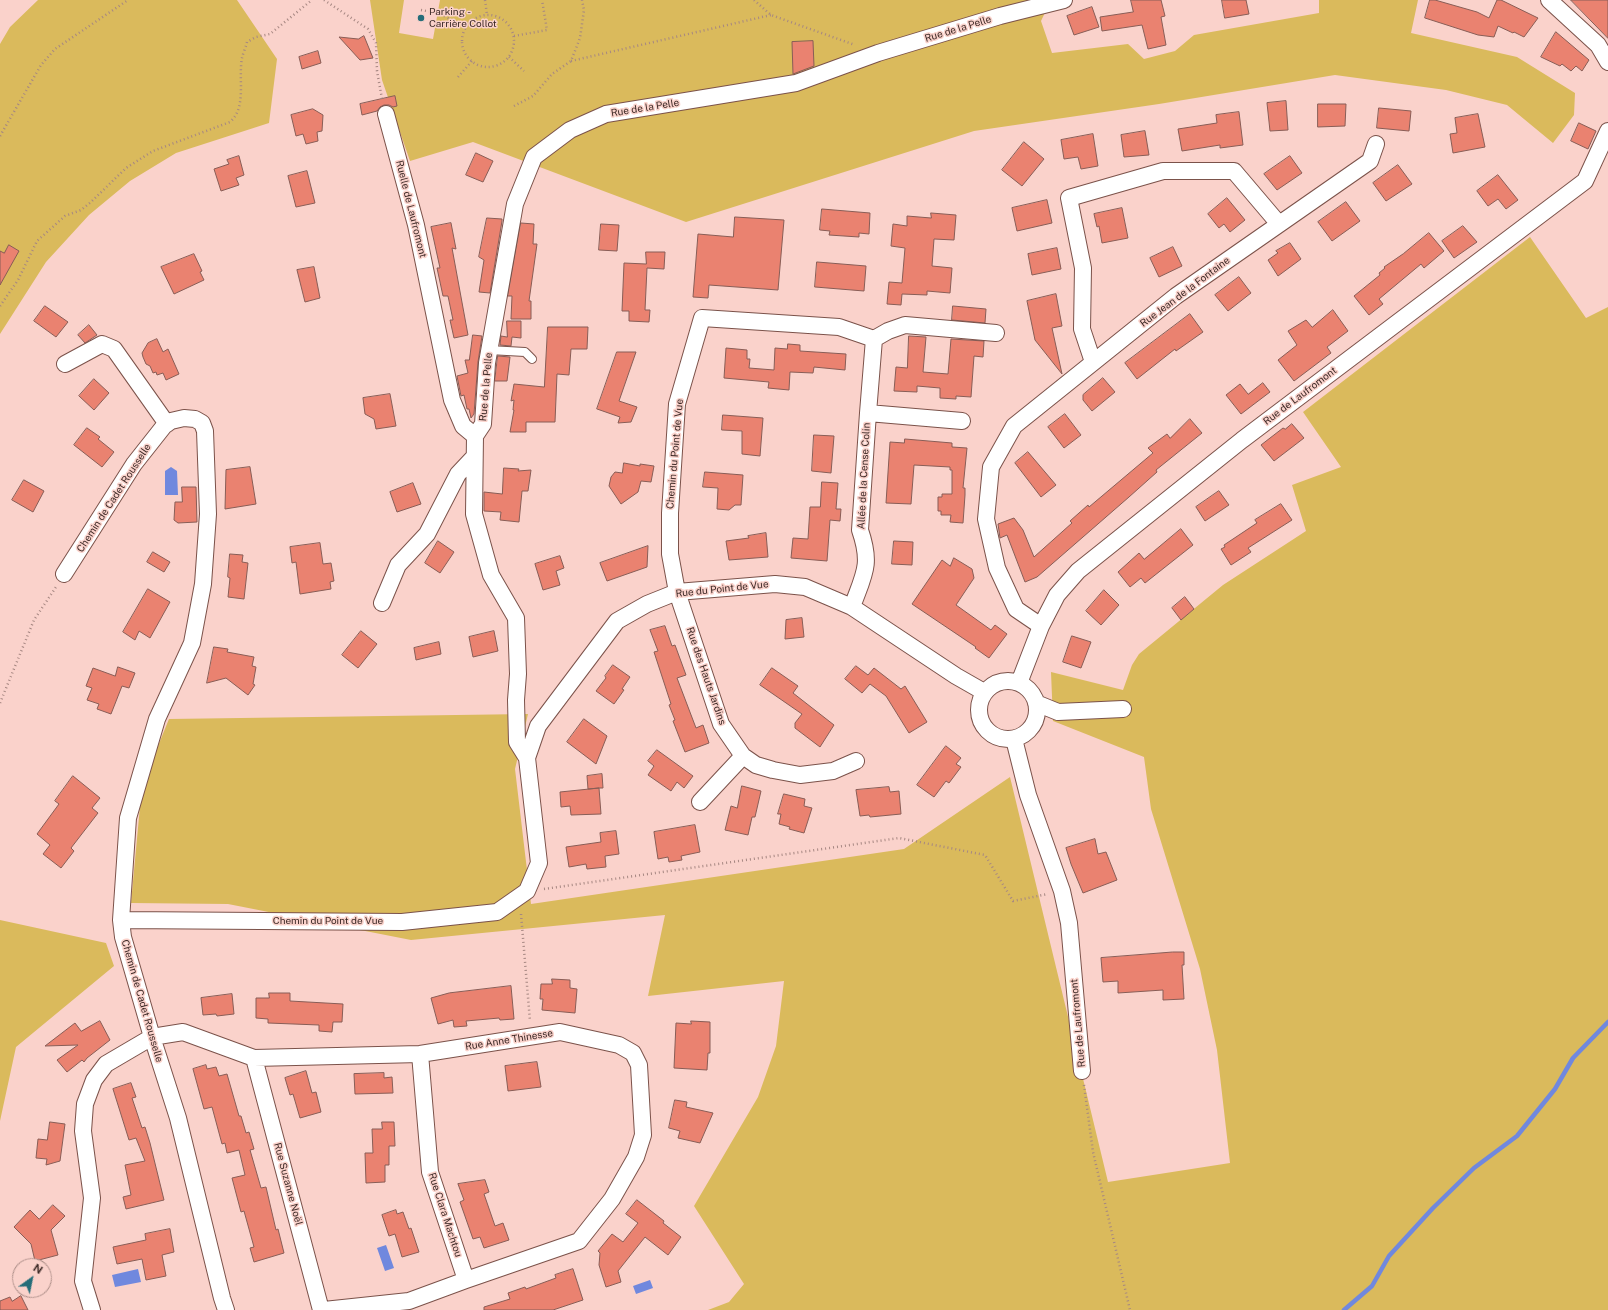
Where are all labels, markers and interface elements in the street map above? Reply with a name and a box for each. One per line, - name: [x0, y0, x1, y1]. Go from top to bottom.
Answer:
- place label: Parking - Carrière Collot: [429, 6, 497, 30]
- marker: Parking - Carrière Collot: [416, 13, 426, 23]
- street label: Rue de la Pelle: [923, 13, 993, 45]
- street label: Rue de la Pelle: [610, 97, 680, 119]
- street label: Ruelle de Laufromont: [393, 159, 429, 259]
- street label: Rue Jean de la Fontaine: [1138, 254, 1232, 330]
- street label: Rue de la Pelle: [477, 352, 495, 422]
- street label: Rue de Laufromont: [1261, 364, 1339, 428]
- street label: Chemin du Point de Vue: [664, 398, 686, 510]
- street label: Allée de la Cense Colin: [855, 422, 873, 530]
- street label: Chemin de Cadet Rousselle: [74, 441, 154, 555]
- street label: Rue du Point de Vue: [675, 578, 769, 600]
- street label: Rue des Hauts Jardins: [684, 626, 728, 726]
- street label: Chemin du Point de Vue: [273, 915, 383, 927]
- street label: Chemin de Cadet Rousselle: [119, 938, 165, 1064]
- street label: Rue de Laufromont: [1068, 978, 1088, 1068]
- street label: Rue Anne Thinesse: [464, 1027, 554, 1053]
- street label: Rue Suzanne Noël: [271, 1141, 305, 1227]
- street label: Rue Clara Machtou: [426, 1171, 464, 1259]
- north arrow: [12, 1258, 52, 1298]
- text: N: [31, 1261, 45, 1276]

